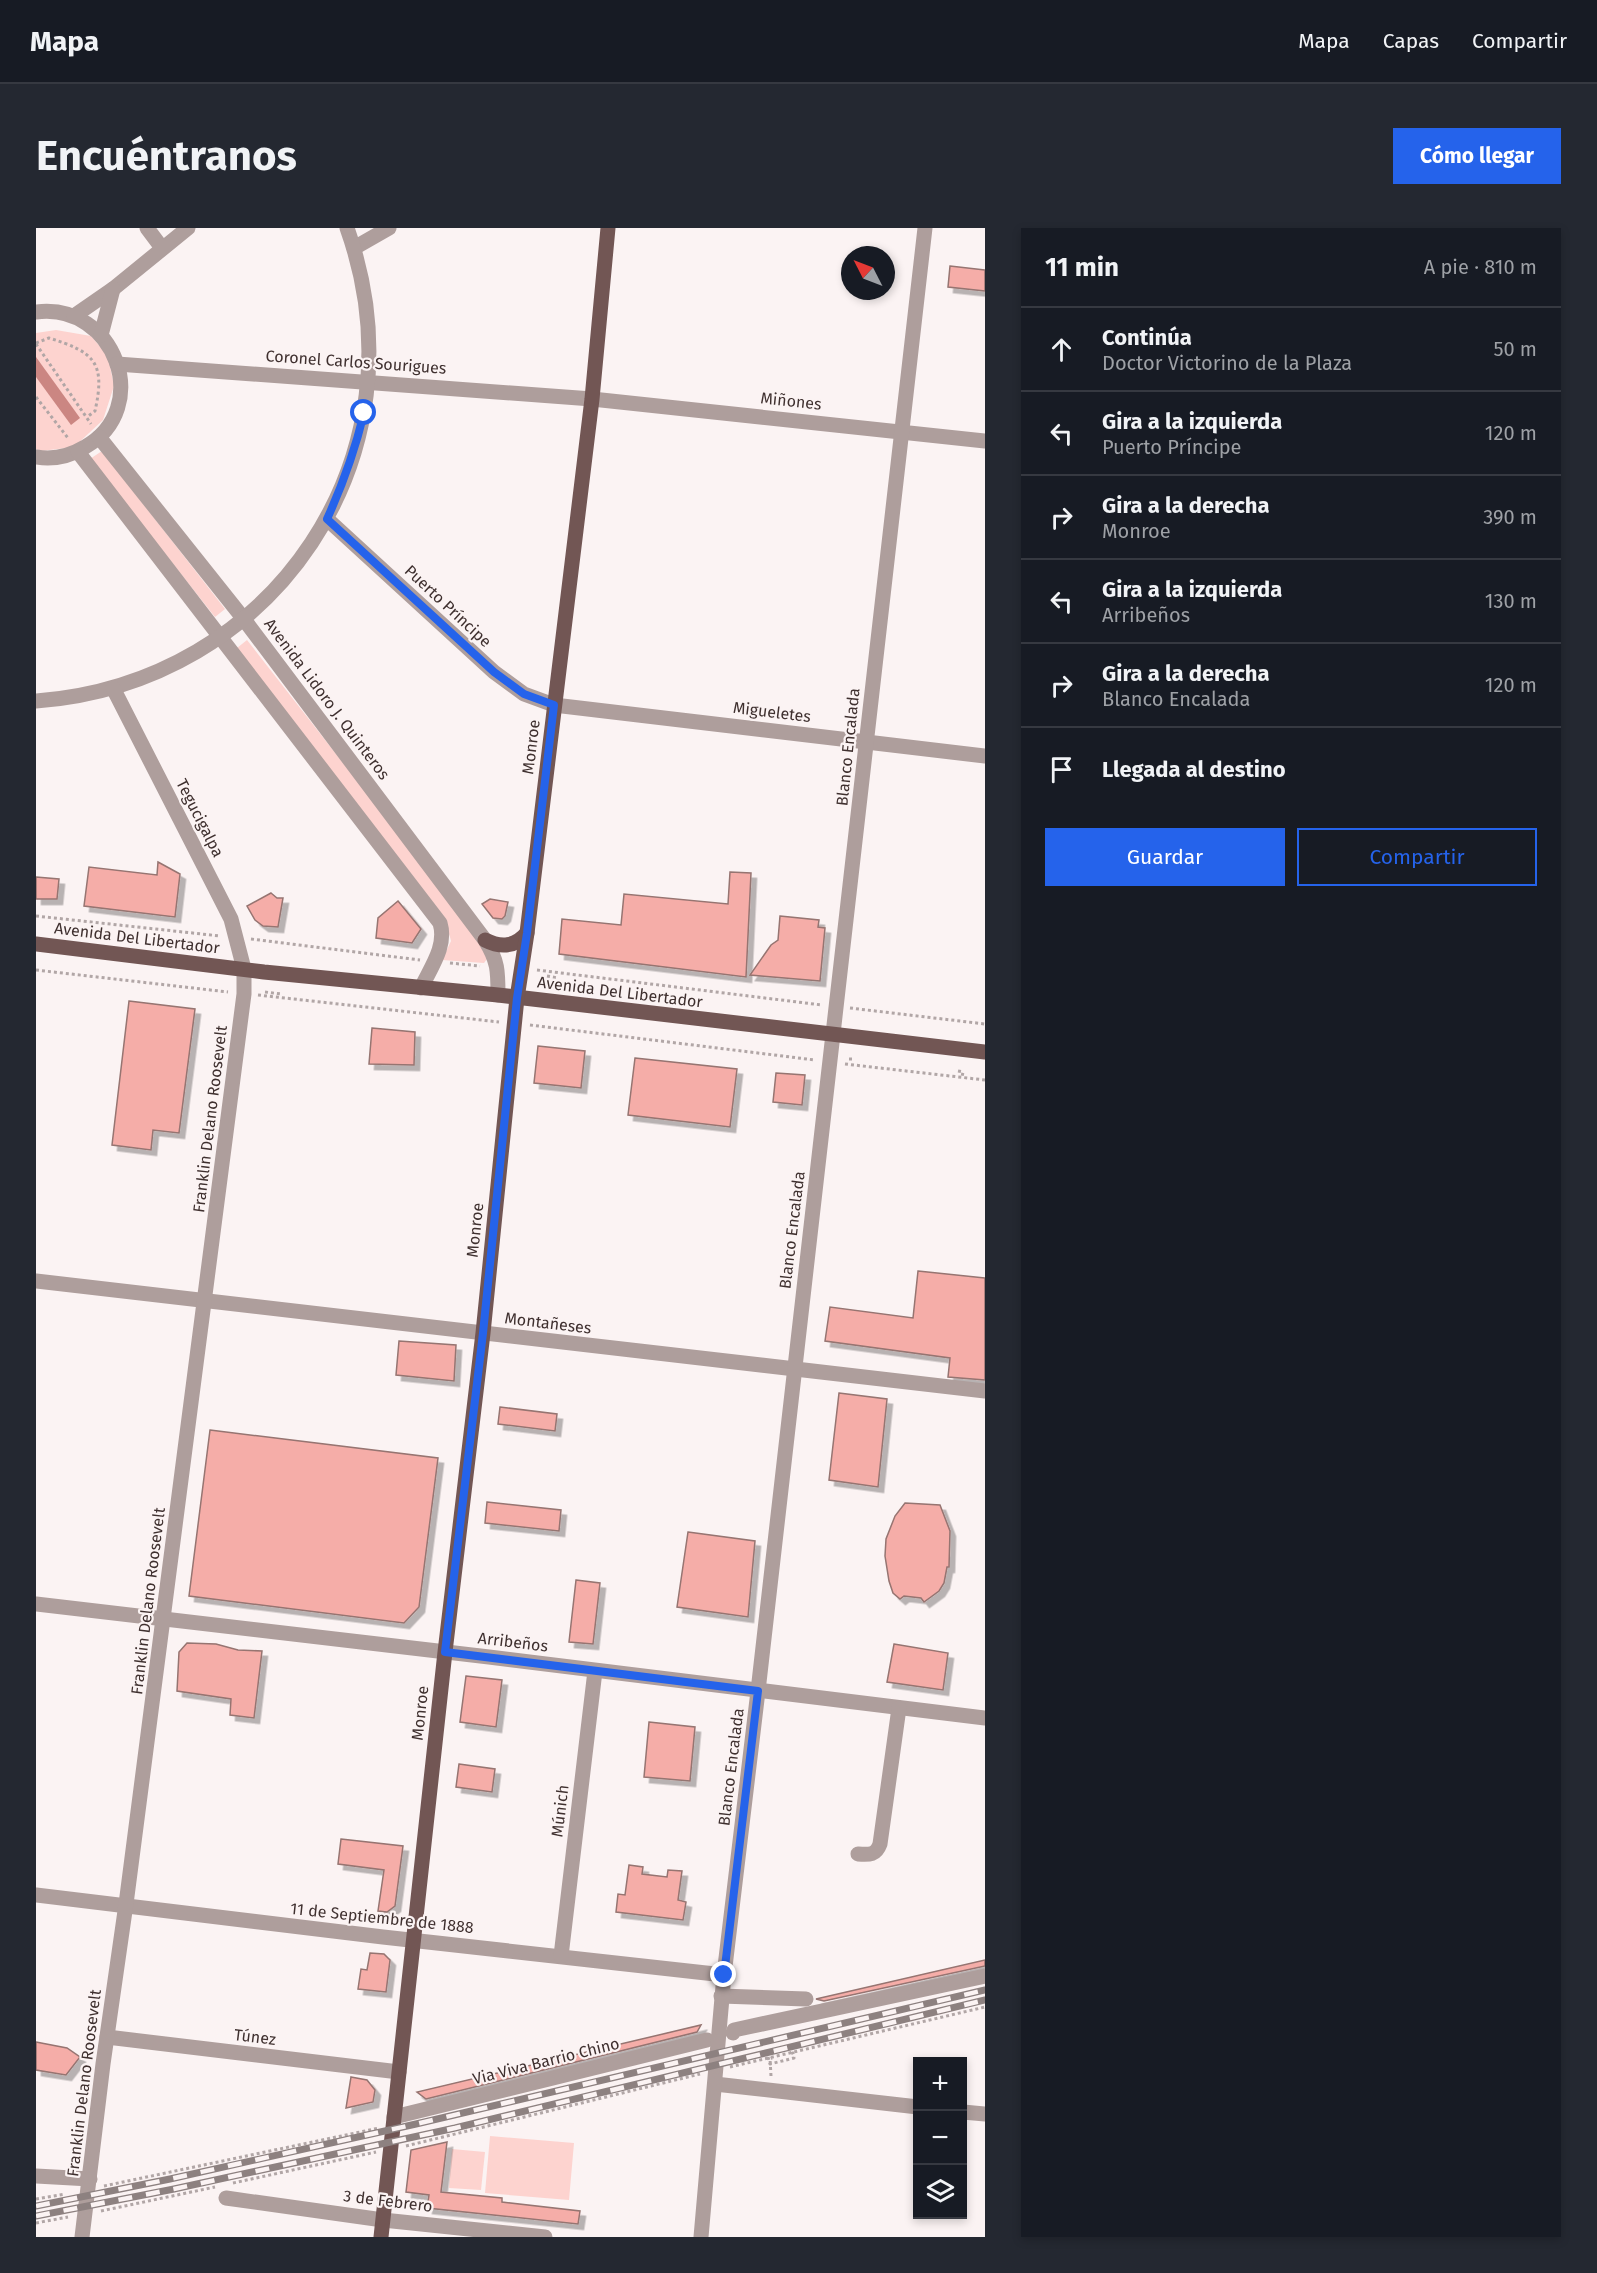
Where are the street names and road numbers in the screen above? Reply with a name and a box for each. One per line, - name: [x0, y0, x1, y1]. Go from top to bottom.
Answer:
- street label: Coronel Carlos Sourigues: [265, 346, 447, 378]
- street label: Miñones: [760, 388, 822, 414]
- street label: Puerto Príncipe: [401, 561, 495, 651]
- street label: Avenida Lidoro J. Quinteros: [260, 615, 394, 783]
- street label: Blanco Encalada: [832, 687, 864, 807]
- street label: Migueletes: [732, 698, 812, 726]
- street label: Monroe: [518, 719, 544, 775]
- street label: Tegucigalpa: [172, 776, 228, 860]
- street label: Avenida Del Libertador: [53, 918, 222, 958]
- street label: Avenida Del Libertador: [536, 972, 705, 1012]
- street label: Franklin Delano Roosevelt: [189, 1024, 231, 1214]
- street label: Blanco Encalada: [775, 1170, 809, 1290]
- street label: Monroe: [463, 1202, 487, 1258]
- street label: Montañeses: [504, 1308, 592, 1338]
- street label: Franklin Delano Roosevelt: [127, 1506, 169, 1696]
- street label: Arribeños: [477, 1628, 549, 1656]
- street label: Monroe: [408, 1685, 432, 1741]
- street label: Blanco Encalada: [714, 1707, 748, 1827]
- street label: Múnich: [547, 1784, 573, 1838]
- street label: 11 de Septiembre de 1888: [289, 1899, 475, 1937]
- street label: Franklin Delano Roosevelt: [63, 1988, 105, 2178]
- street label: Túnez: [233, 2025, 277, 2049]
- street label: Via Viva Barrio Chino: [471, 2034, 621, 2088]
- street label: 3 de Febrero: [342, 2186, 434, 2216]

